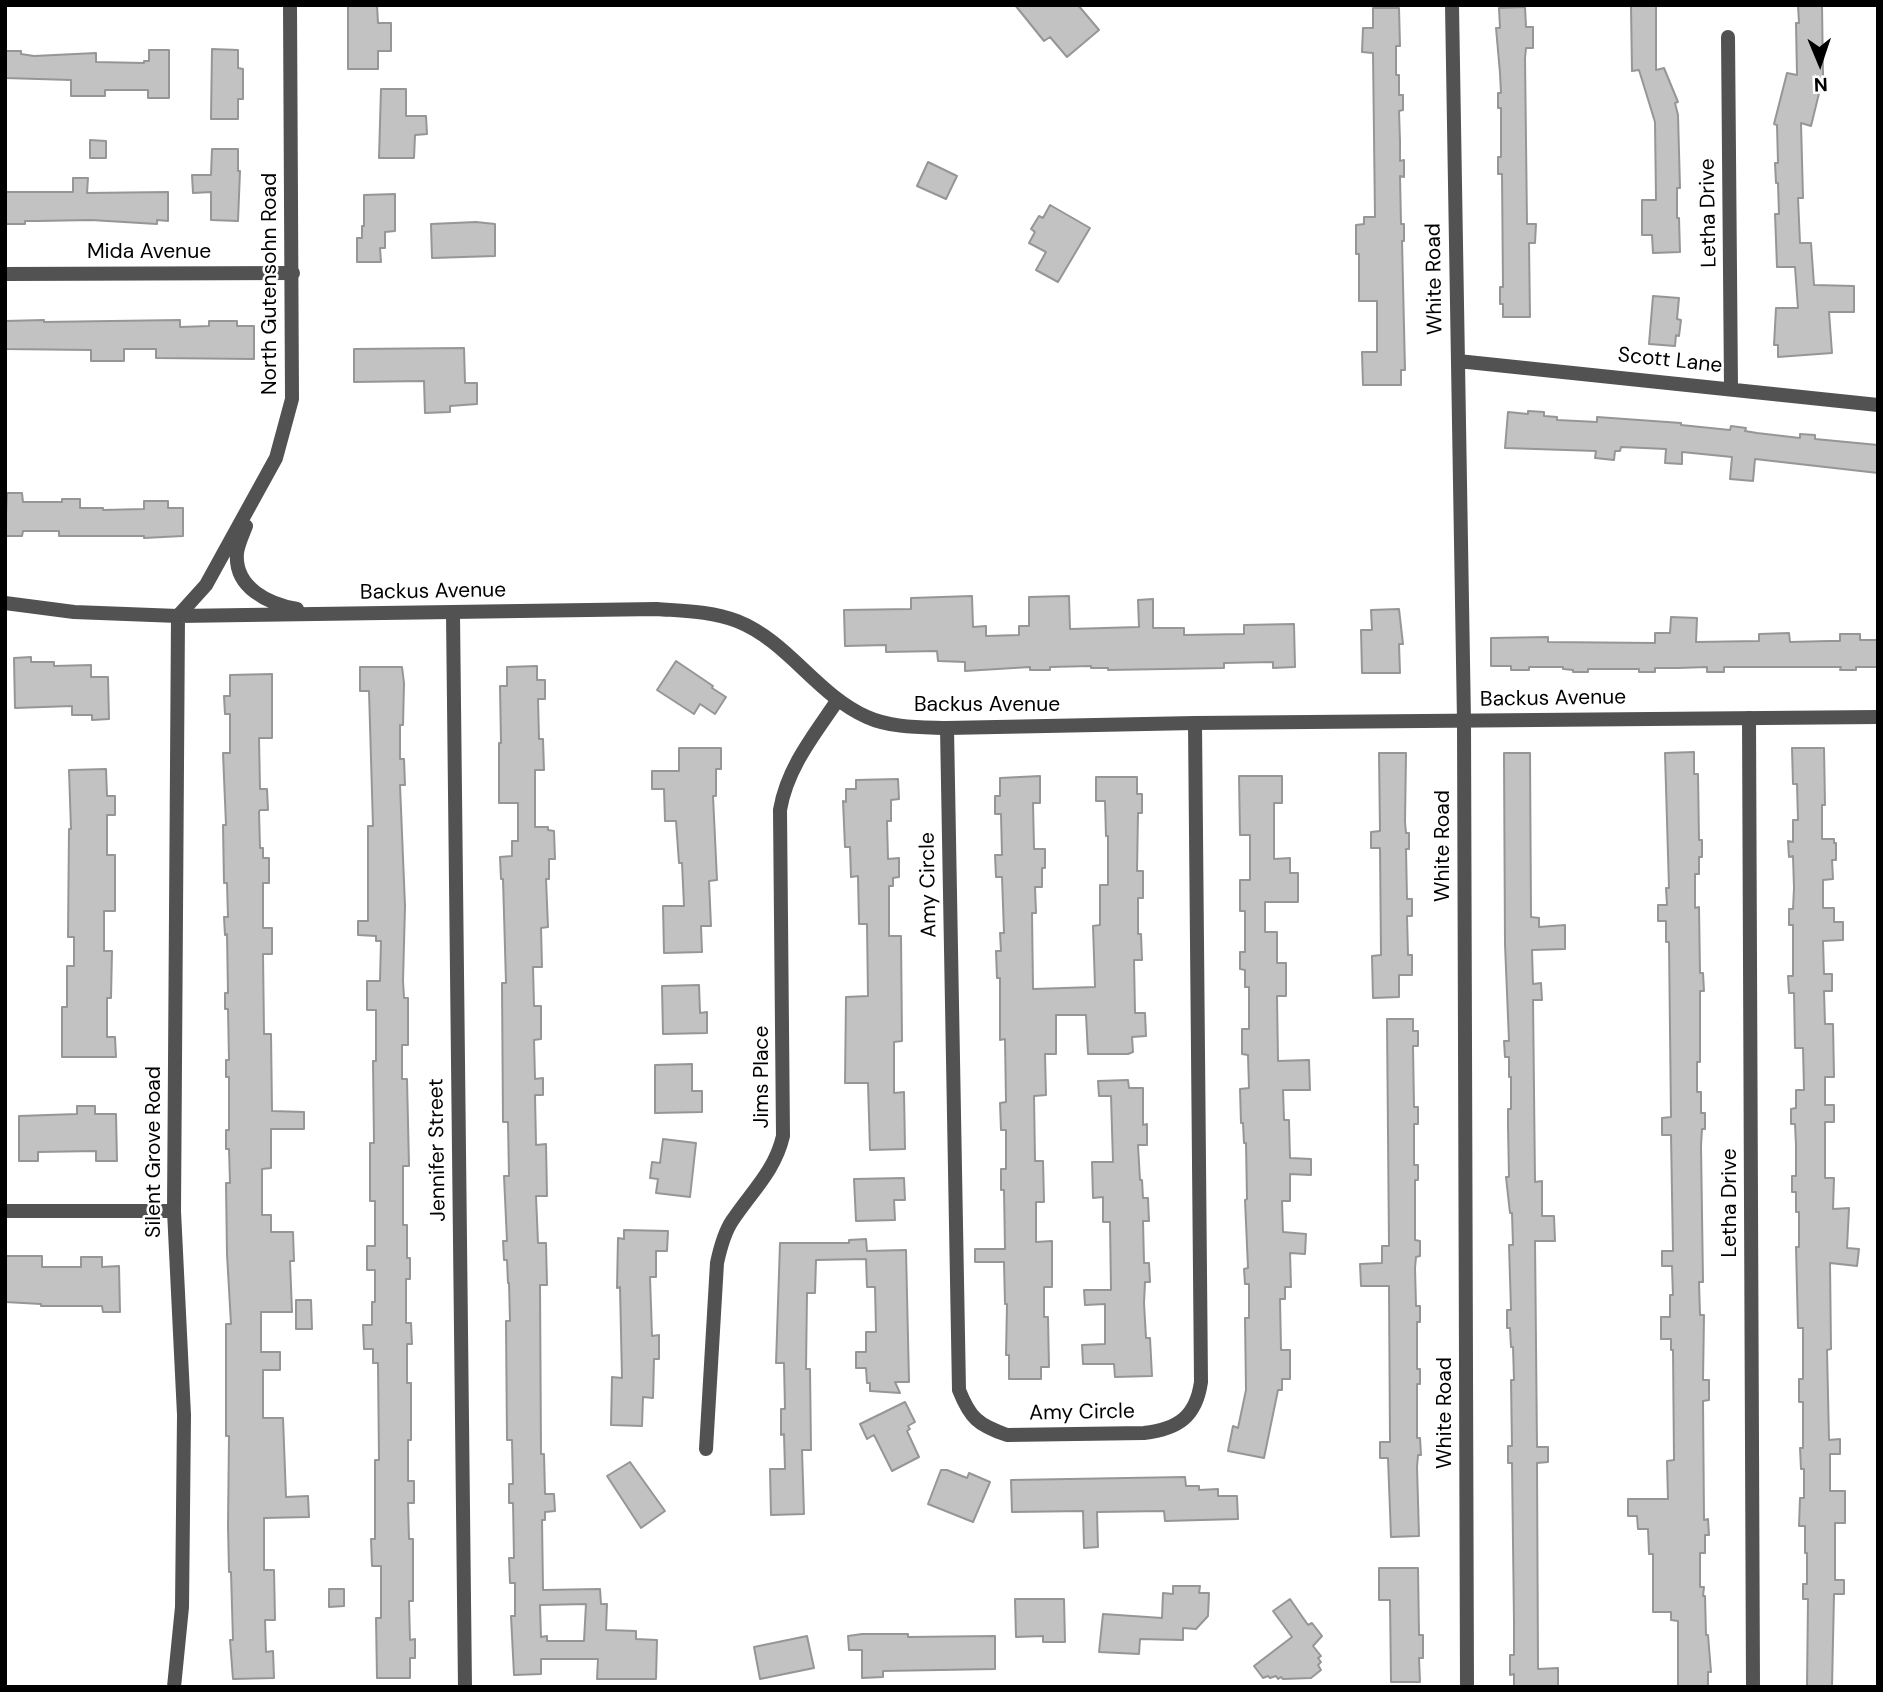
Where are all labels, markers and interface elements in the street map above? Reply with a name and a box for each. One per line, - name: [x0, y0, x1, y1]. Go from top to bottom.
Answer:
- north arrow: [1785, 28, 1855, 98]
- text: N: [1813, 72, 1828, 97]
- street label: Letha Drive: [1695, 158, 1723, 268]
- street label: North Gutensohn Road: [257, 173, 283, 395]
- street label: White Road: [1421, 223, 1449, 335]
- street label: Mida Avenue: [87, 239, 211, 265]
- street label: Scott Lane: [1617, 343, 1723, 379]
- street label: Backus Avenue: [360, 578, 506, 606]
- street label: Backus Avenue: [1480, 685, 1626, 713]
- street label: Backus Avenue: [914, 692, 1060, 718]
- street label: White Road: [1430, 790, 1456, 902]
- street label: Amy Circle: [915, 832, 943, 938]
- street label: Jims Place: [749, 1026, 775, 1128]
- street label: Silent Grove Road: [141, 1066, 167, 1238]
- street label: Jennifer Street: [424, 1078, 452, 1222]
- street label: Letha Drive: [1717, 1148, 1743, 1258]
- street label: White Road: [1432, 1357, 1458, 1469]
- street label: Amy Circle: [1029, 1399, 1135, 1427]

